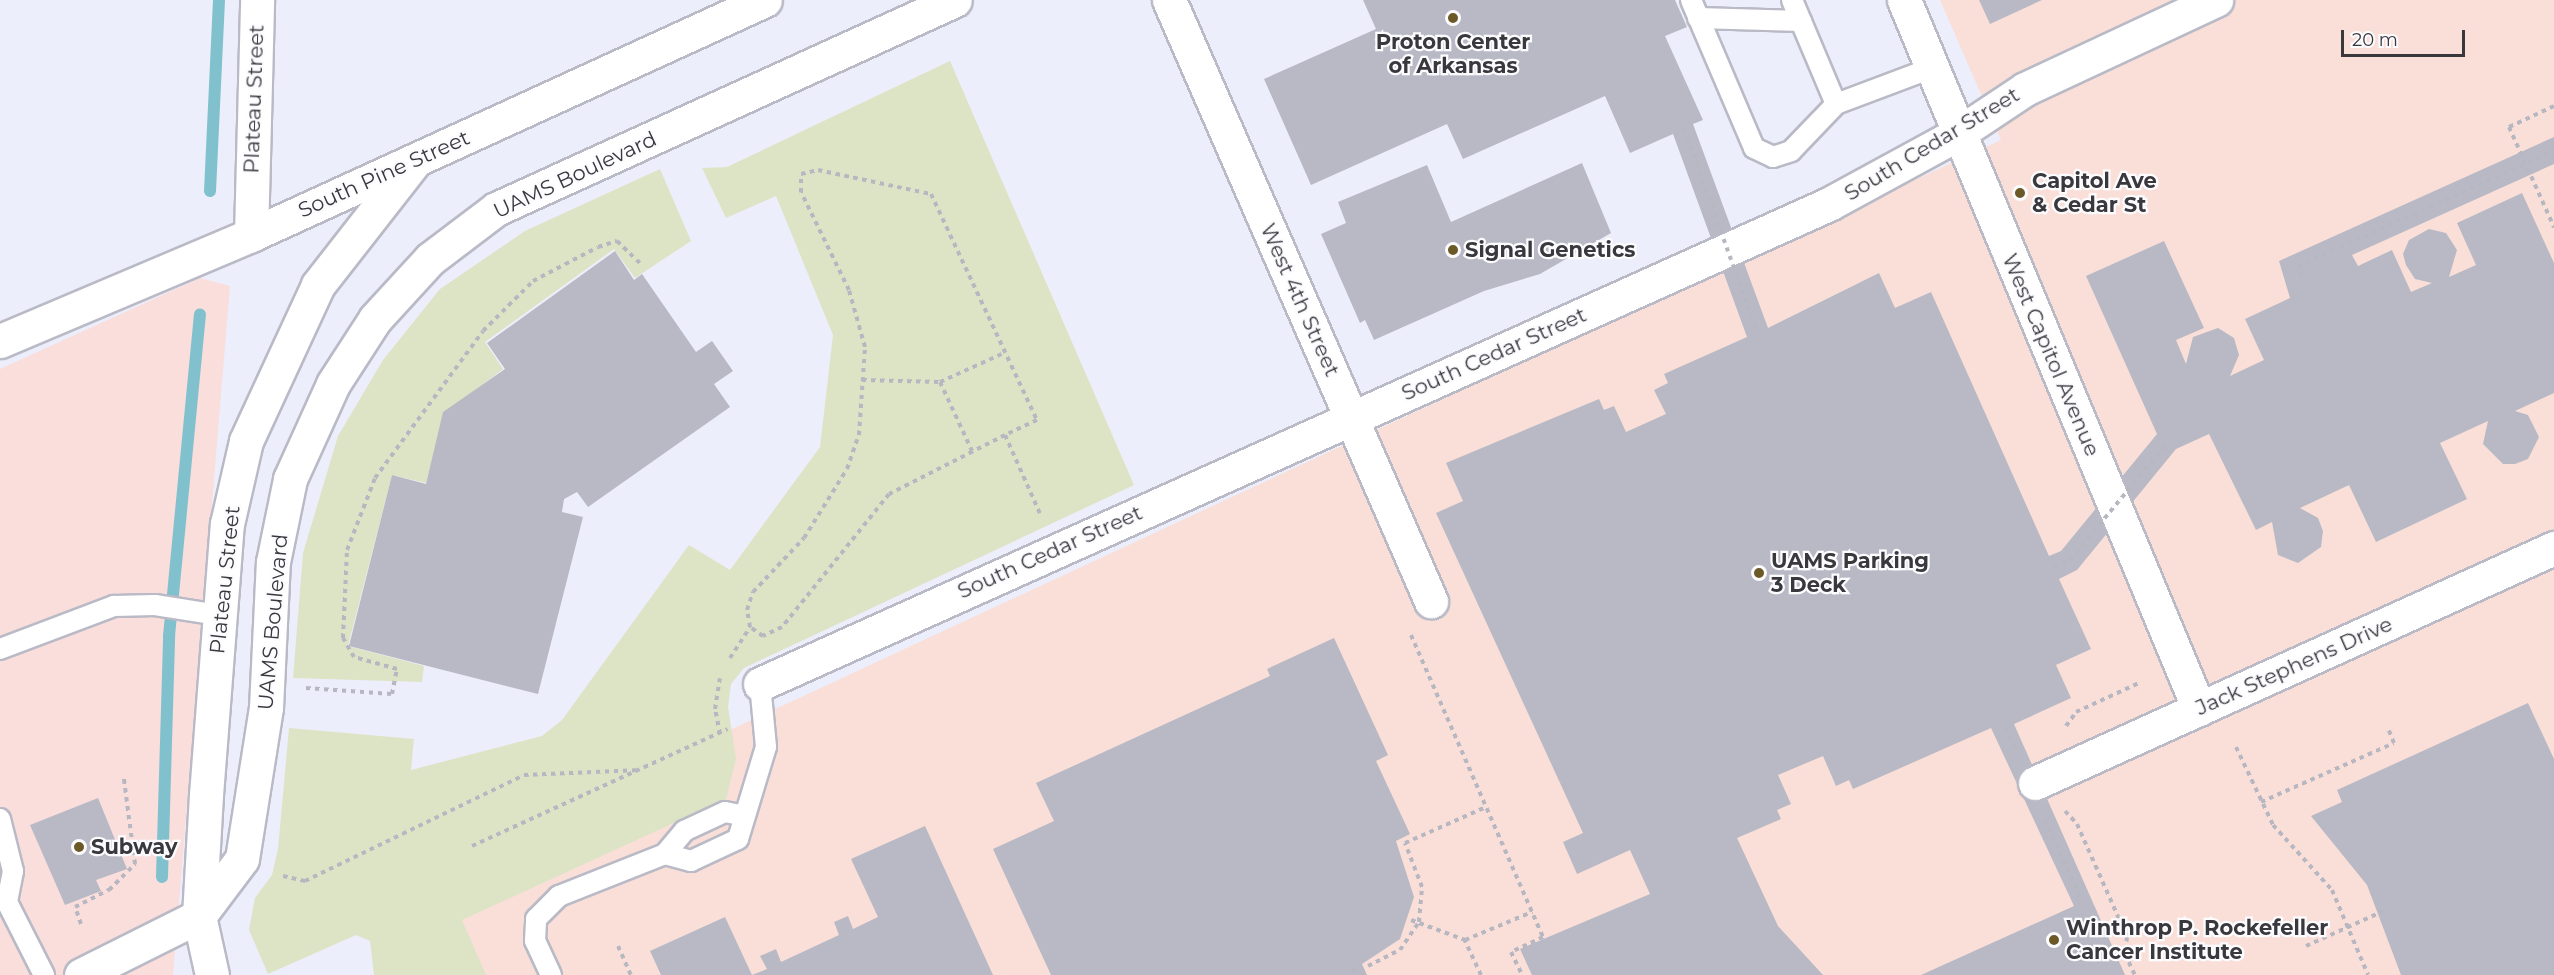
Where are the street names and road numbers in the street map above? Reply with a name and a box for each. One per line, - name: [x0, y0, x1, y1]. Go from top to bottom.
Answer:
- street label: Plateau Street: [239, 24, 269, 174]
- street label: South Cedar Street: [1840, 82, 2024, 206]
- street label: South Pine Street: [294, 125, 474, 223]
- street label: UAMS Boulevard: [490, 126, 660, 224]
- street label: West 4th Street: [1255, 220, 1345, 380]
- street label: West Capitol Avenue: [1997, 250, 2105, 460]
- street label: South Cedar Street: [1398, 302, 1590, 406]
- street label: South Cedar Street: [954, 500, 1146, 604]
- street label: Plateau Street: [205, 505, 245, 655]
- street label: UAMS Boulevard: [253, 533, 293, 711]
- street label: Jack Stephens Drive: [2192, 611, 2396, 721]

